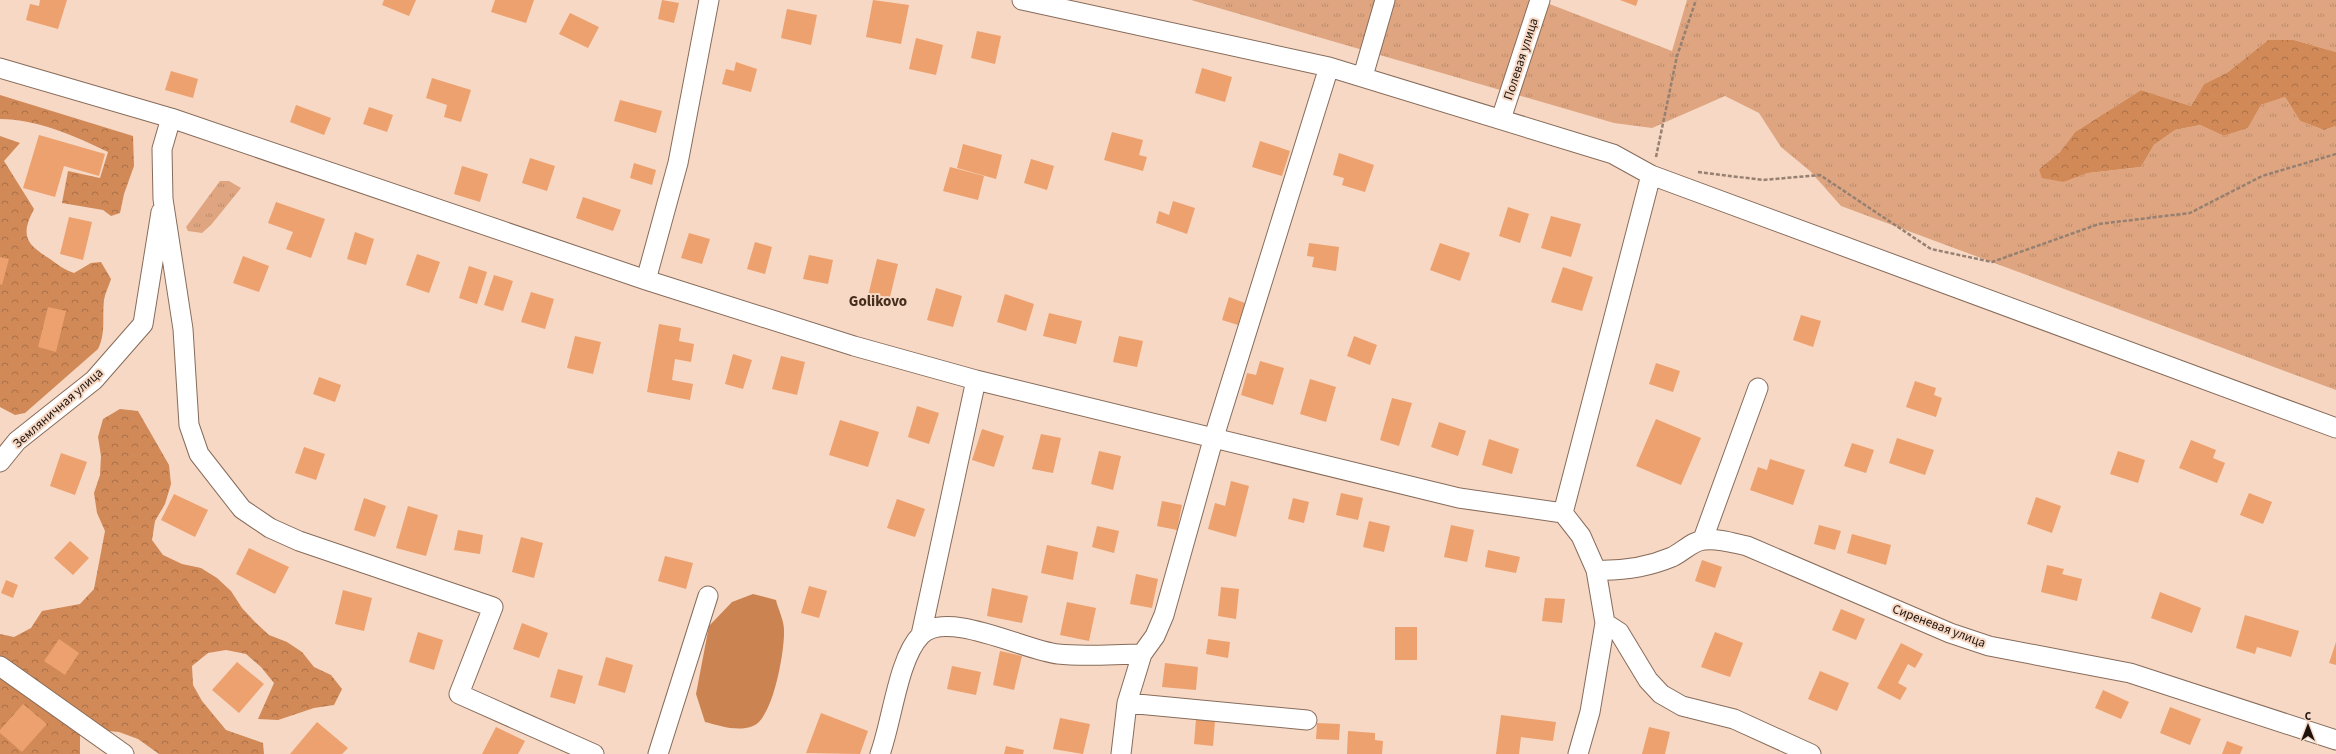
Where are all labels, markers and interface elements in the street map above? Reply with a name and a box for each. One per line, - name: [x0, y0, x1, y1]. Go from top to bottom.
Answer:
- street label: Полевая улица: [1499, 16, 1543, 102]
- district label: Golikovo: [849, 291, 907, 312]
- street label: Земляничная улица: [9, 364, 107, 452]
- street label: Сиреневая улица: [1890, 600, 1988, 652]
- north arrow: [2288, 706, 2328, 746]
- text: С: [2305, 709, 2312, 724]

